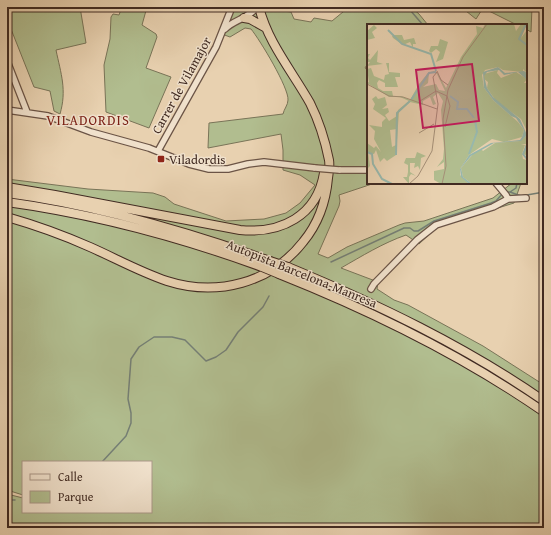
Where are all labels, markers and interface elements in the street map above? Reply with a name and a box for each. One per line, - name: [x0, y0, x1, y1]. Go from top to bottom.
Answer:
- inset map: [367, 24, 527, 184]
- street label: Carrer de Vilamajor: [147, 33, 216, 137]
- district label: VILADORDIS: [46, 110, 130, 130]
- place label: Viladordis: [169, 150, 226, 169]
- marker: Viladordis: [156, 154, 166, 164]
- street label: Autopista Barcelona-Manresa: [224, 235, 381, 313]
- legend: [22, 461, 152, 513]
- text: Calle: [58, 468, 83, 485]
- text: Parque: [58, 488, 94, 505]

